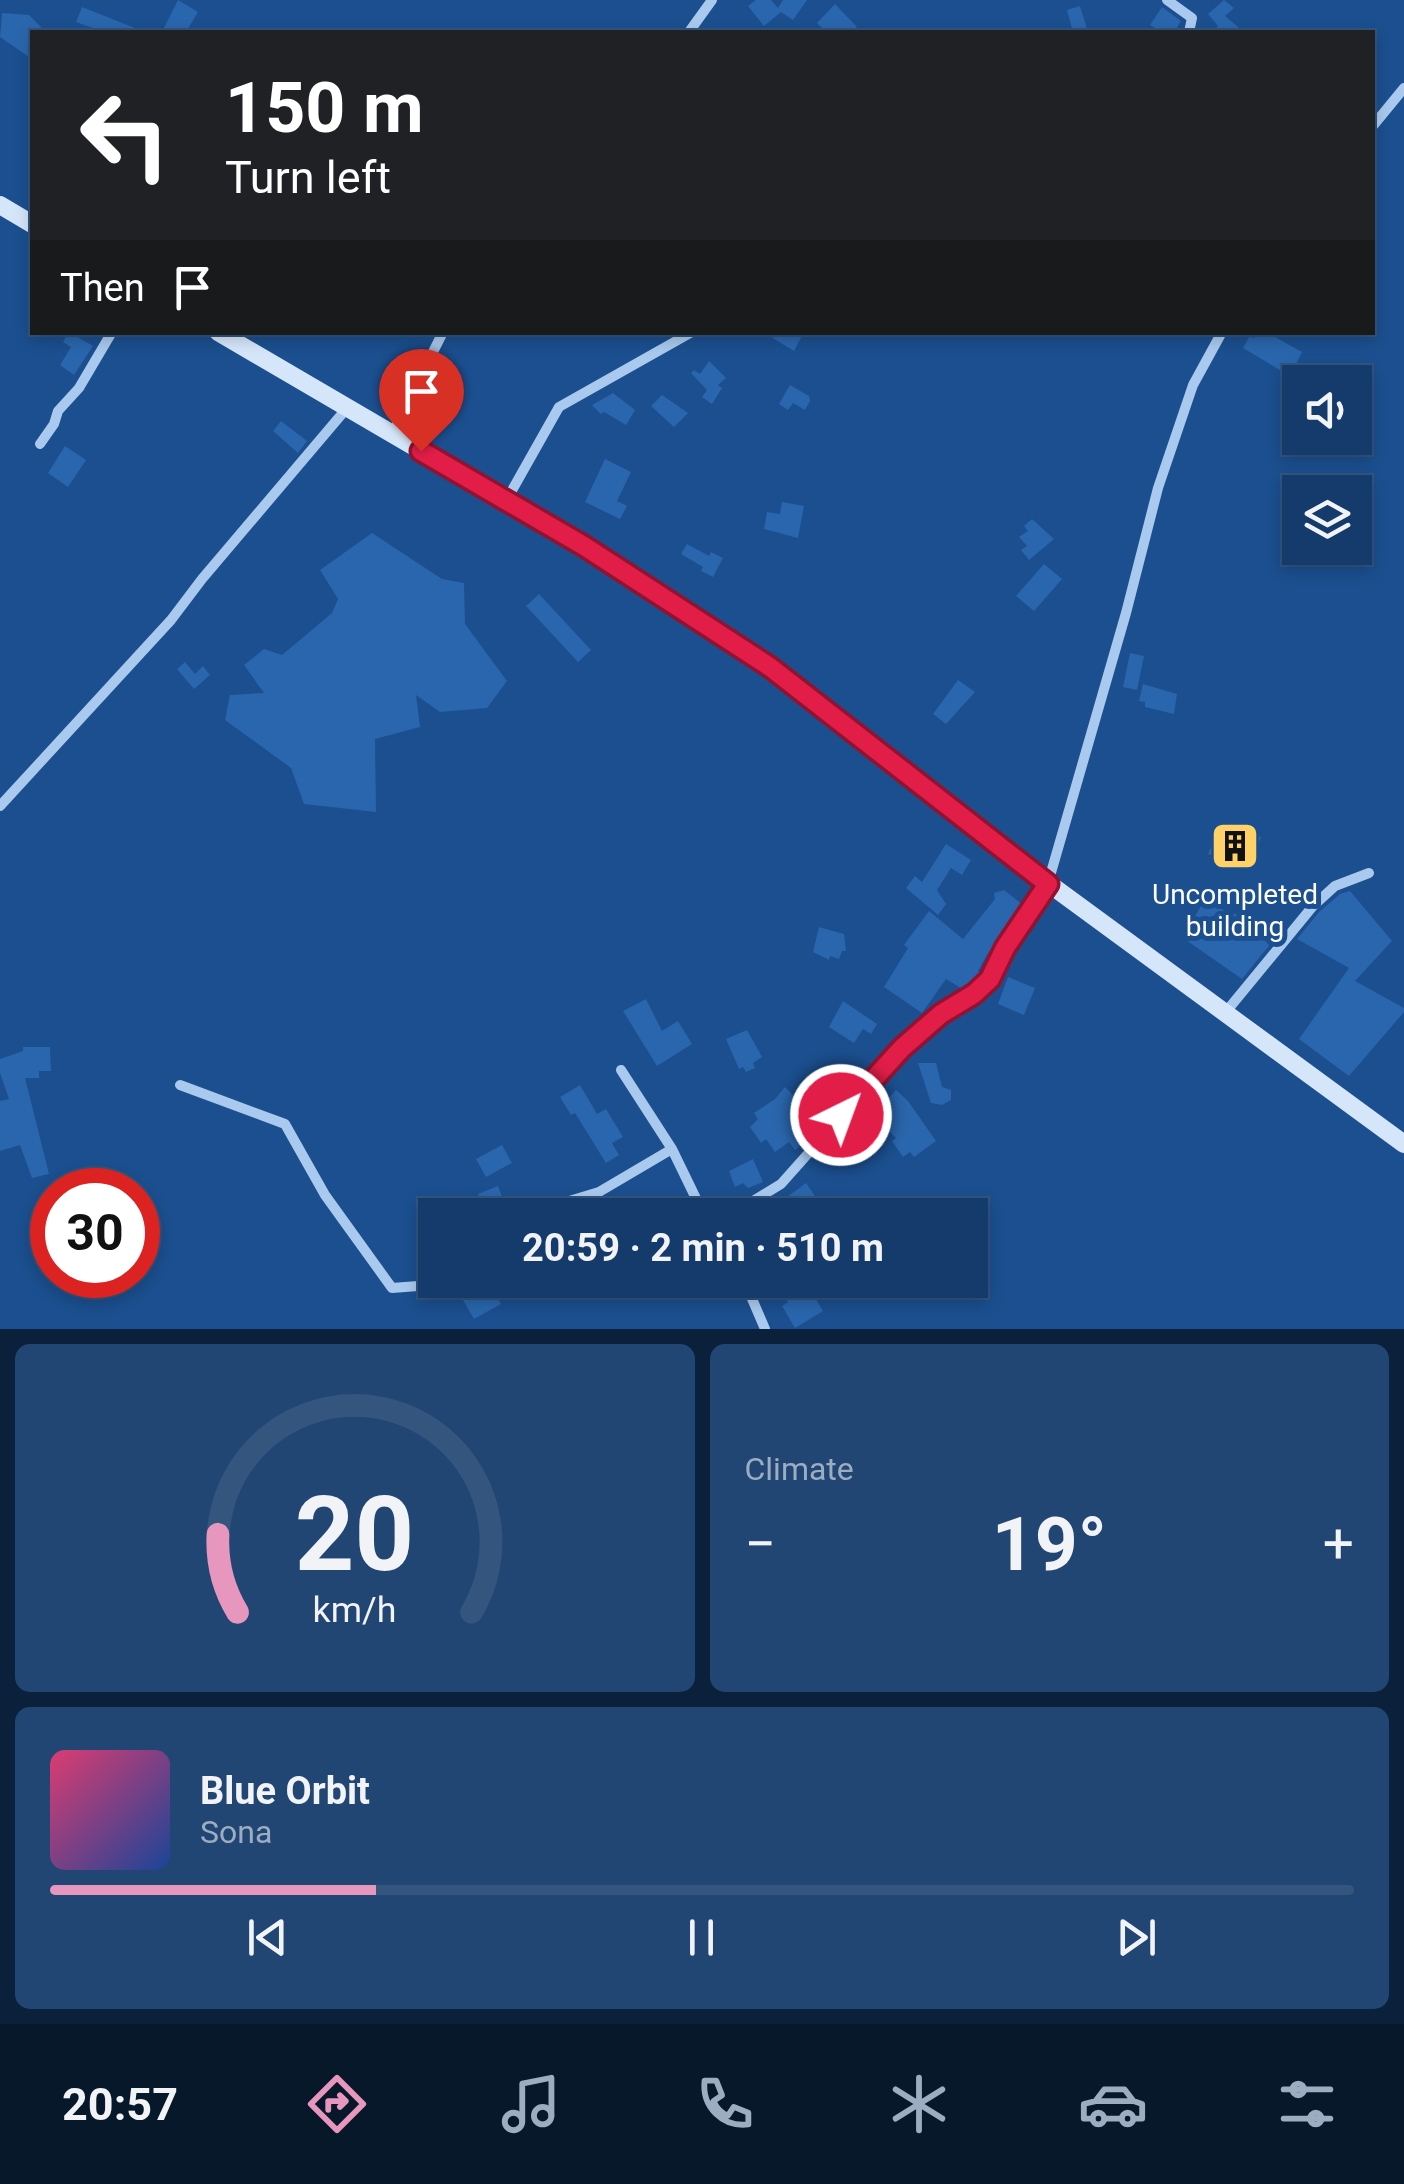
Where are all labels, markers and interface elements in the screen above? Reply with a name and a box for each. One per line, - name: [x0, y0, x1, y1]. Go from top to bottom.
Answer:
- text: 150 m: [225, 67, 424, 149]
- icon: left: [60, 70, 190, 200]
- text: Turn left: [225, 151, 391, 204]
- icon: arrive: [165, 260, 220, 315]
- text: Then: [60, 266, 145, 310]
- pin: [379, 349, 464, 452]
- icon: arrive: [394, 364, 449, 419]
- map controls: [1282, 365, 1372, 565]
- button: sound: [1282, 365, 1372, 455]
- button: layers: [1282, 475, 1372, 565]
- building icon: Uncompleted building: [1209, 820, 1261, 872]
- place label: Uncompleted building: [1152, 878, 1318, 943]
- position arrow: [789, 1063, 893, 1167]
- speed limit sign: 30: [30, 1168, 160, 1298]
- text: 20:59 · 2 min · 510 m: [522, 1226, 884, 1270]
- text: Climate: [745, 1450, 854, 1488]
- text: 20: [295, 1474, 414, 1595]
- text: 19°: [992, 1500, 1107, 1588]
- text: −: [745, 1512, 776, 1576]
- text: +: [1323, 1512, 1354, 1576]
- text: km/h: [313, 1589, 397, 1631]
- text: Blue Orbit: [200, 1769, 370, 1813]
- text: Sona: [200, 1813, 272, 1851]
- icon: previous: [240, 1910, 295, 1965]
- icon: pause: [674, 1910, 729, 1965]
- icon: next: [1109, 1910, 1164, 1965]
- icon: directions: [302, 2069, 372, 2139]
- icon: music: [496, 2069, 566, 2139]
- icon: phone: [690, 2069, 760, 2139]
- icon: climate: [884, 2069, 954, 2139]
- icon: car: [1078, 2069, 1148, 2139]
- icon: filters: [1272, 2069, 1342, 2139]
- text: 20:57: [62, 2078, 178, 2131]

